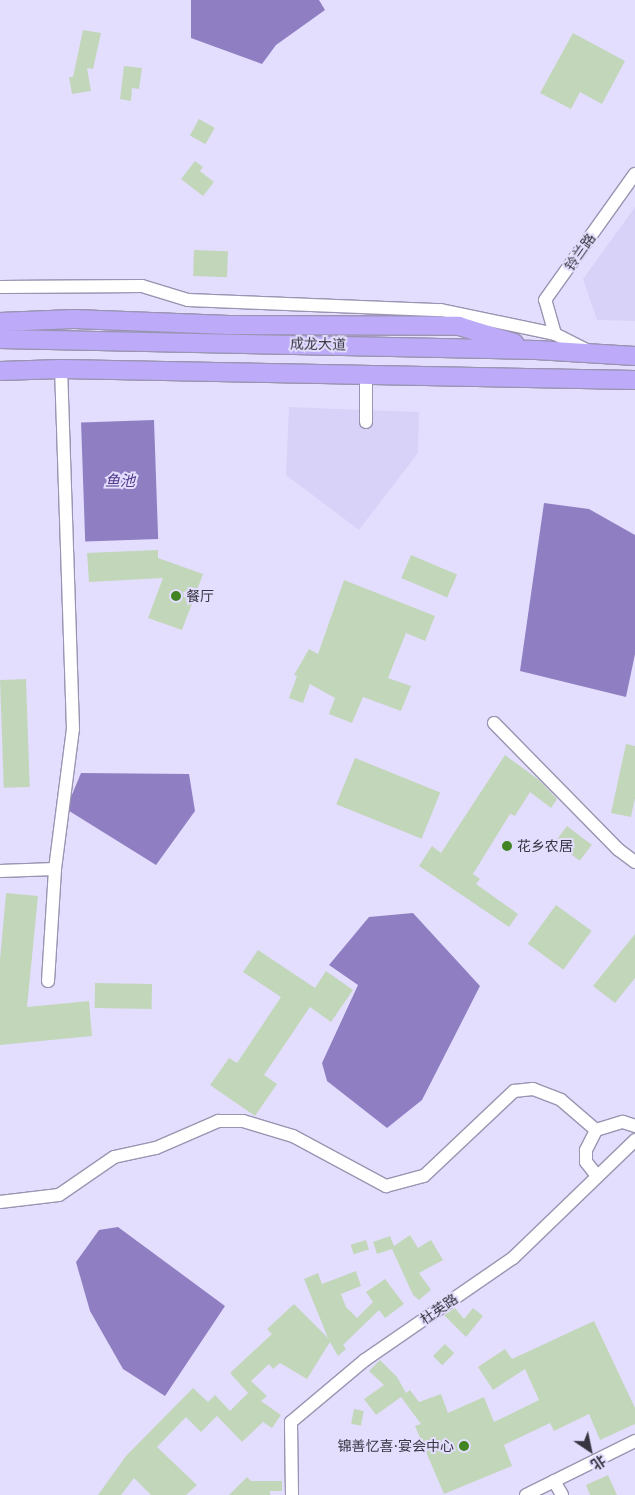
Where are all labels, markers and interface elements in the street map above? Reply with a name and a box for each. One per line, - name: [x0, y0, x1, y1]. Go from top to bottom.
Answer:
- street label: 铃兰路: [561, 230, 599, 274]
- street label: 成龙大道: [290, 335, 346, 353]
- water label: 鱼池: [105, 472, 135, 490]
- place label: 餐厅: [186, 588, 214, 604]
- marker: 餐厅: [170, 590, 182, 602]
- place label: 花乡农居: [517, 838, 573, 854]
- marker: 花乡农居: [501, 840, 513, 852]
- street label: 杜英路: [417, 1290, 461, 1328]
- north arrow: [565, 1425, 615, 1475]
- place label: 锦善忆喜·宴会中心: [337, 1438, 454, 1454]
- marker: 锦善忆喜·宴会中心: [458, 1440, 470, 1452]
- text: 北: [588, 1451, 609, 1474]

